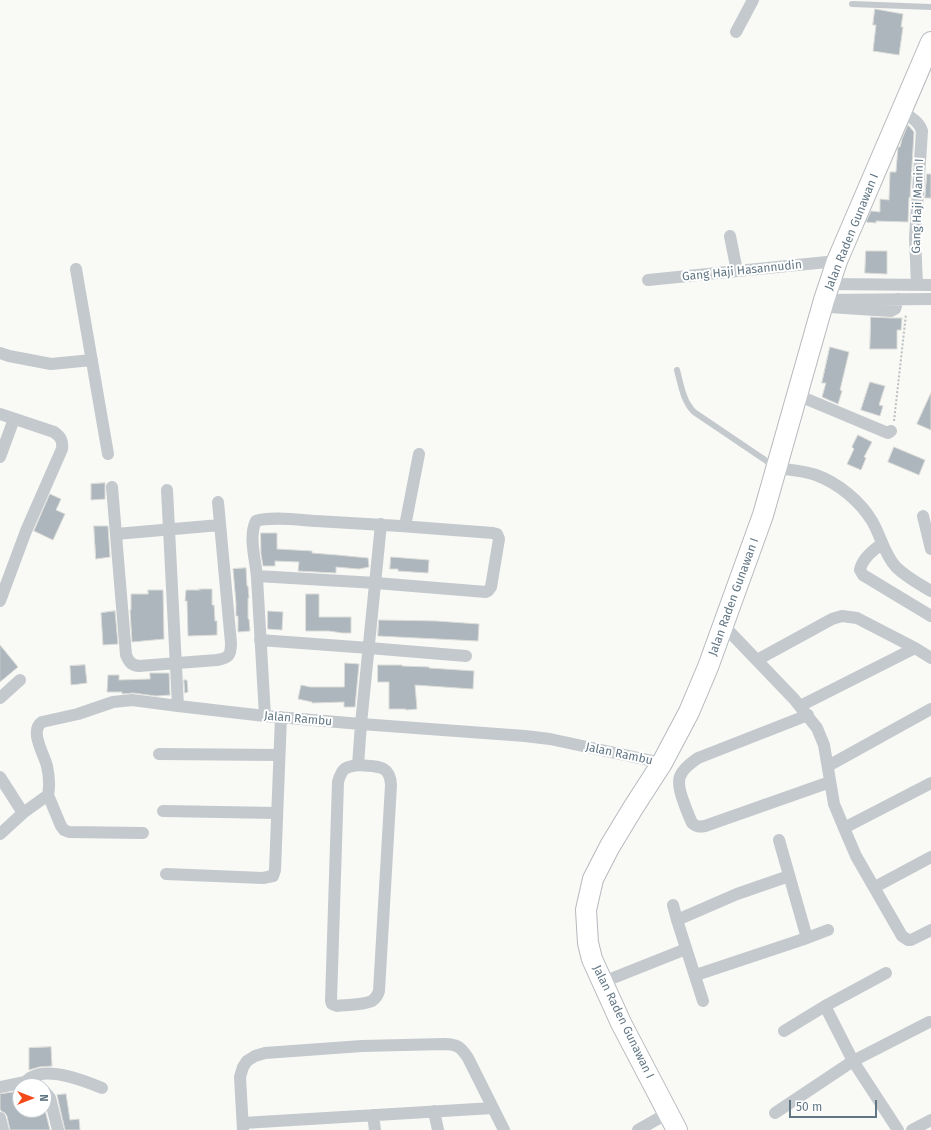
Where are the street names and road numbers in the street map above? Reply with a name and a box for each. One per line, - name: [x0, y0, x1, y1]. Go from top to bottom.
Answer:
- street label: Gang Haji Manin I: [909, 158, 927, 254]
- street label: Jalan Raden Gunawan I: [822, 172, 882, 292]
- street label: Gang Haji Hasannudin: [681, 258, 803, 284]
- street label: Jalan Raden Gunawan I: [706, 536, 762, 658]
- street label: Jalan Rambu: [263, 709, 333, 729]
- street label: Jalan Rambu: [584, 740, 654, 768]
- street label: Jalan Raden Gunawan I: [589, 963, 657, 1081]

